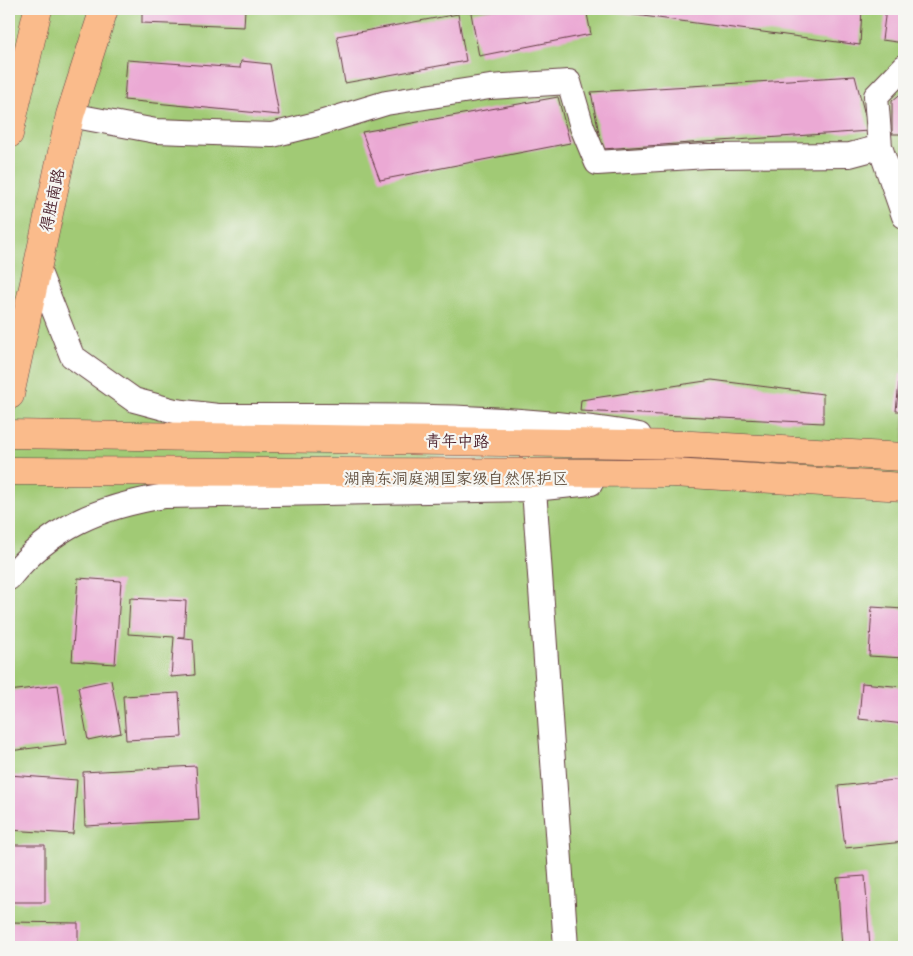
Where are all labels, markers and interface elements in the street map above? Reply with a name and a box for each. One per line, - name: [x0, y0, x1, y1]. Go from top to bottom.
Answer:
- street label: 得胜南路: [31, 166, 73, 234]
- street label: 青年中路: [425, 426, 489, 456]
- park label: 湖南东洞庭湖国家级自然保护区: [344, 464, 568, 493]

